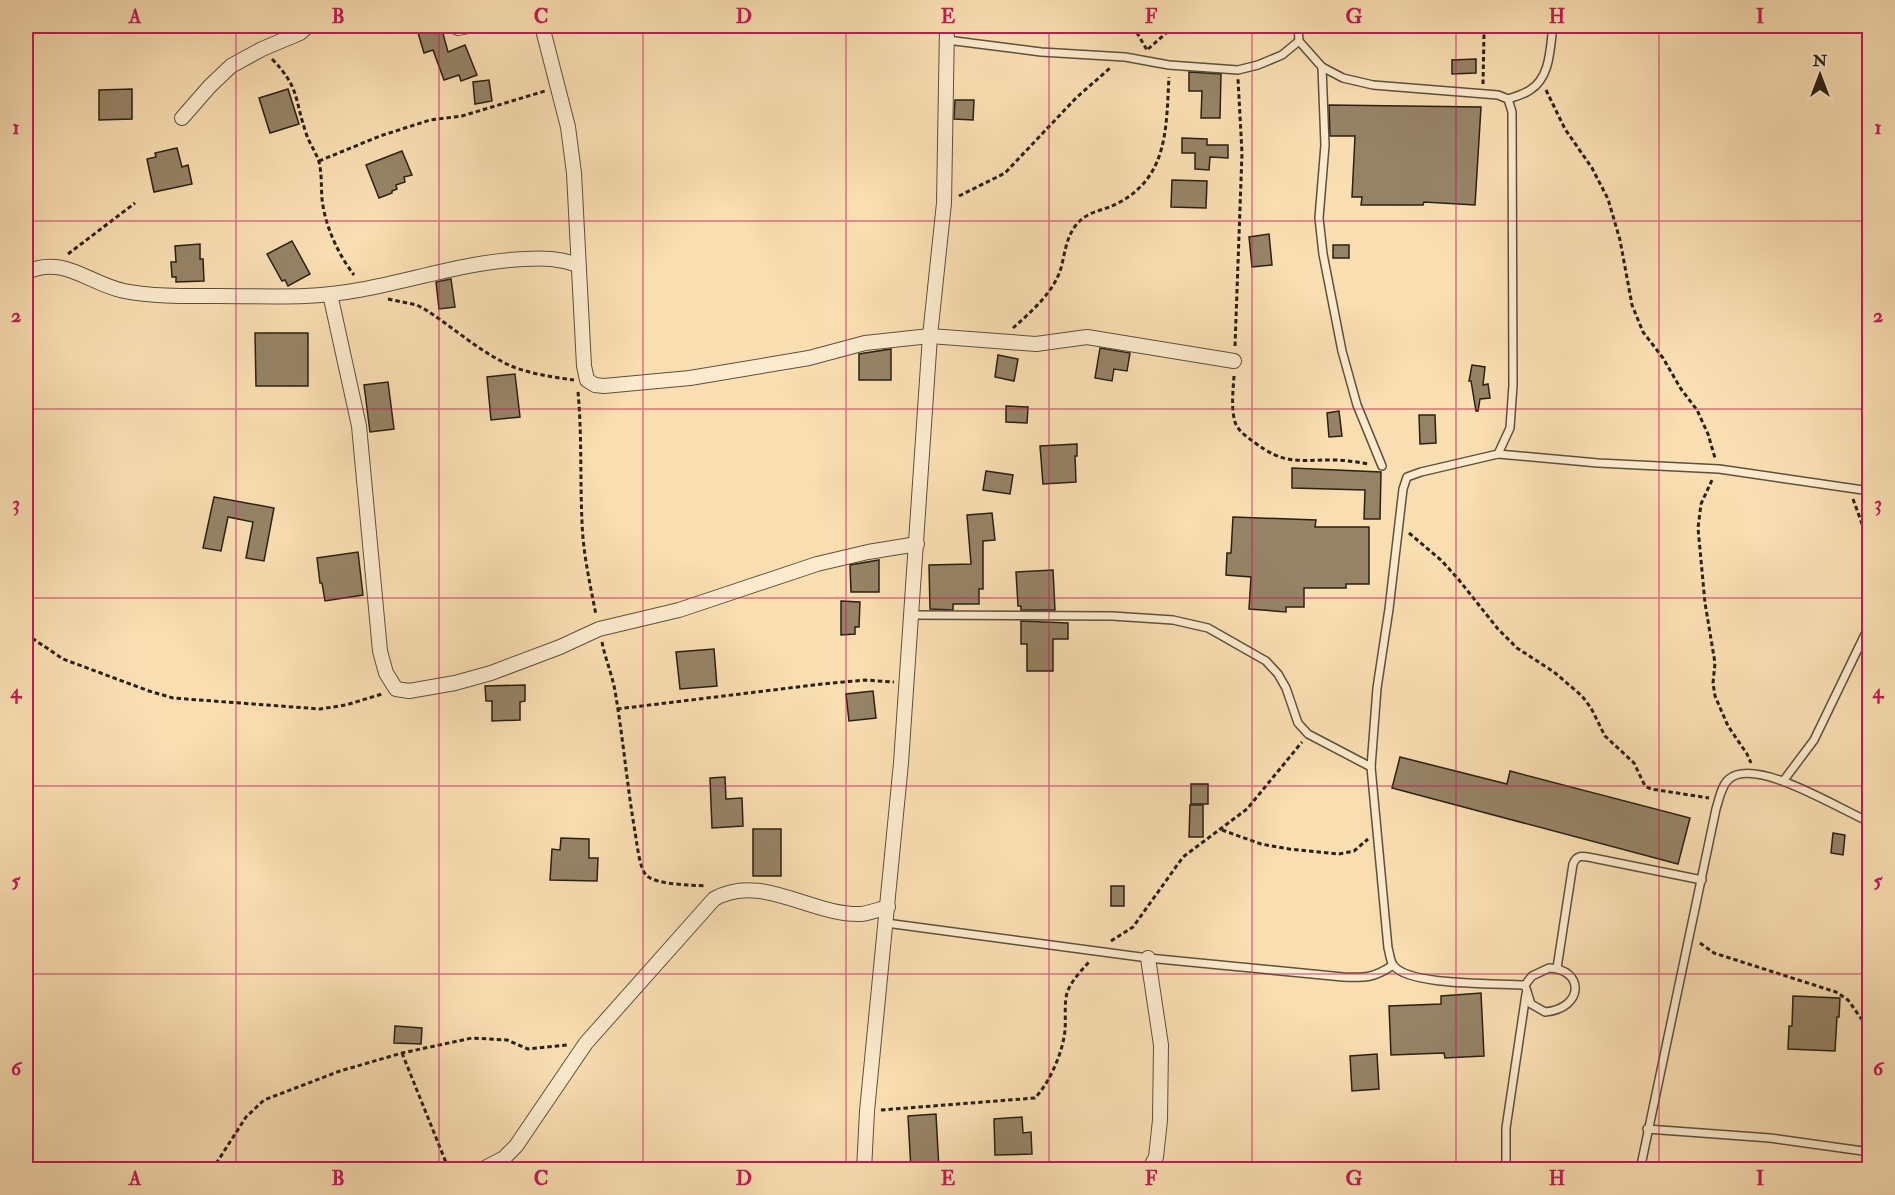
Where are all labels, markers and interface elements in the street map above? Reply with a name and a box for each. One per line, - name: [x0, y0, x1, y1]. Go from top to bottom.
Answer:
- text: A: [128, 4, 142, 29]
- text: B: [331, 4, 345, 29]
- text: C: [534, 4, 548, 29]
- text: D: [736, 4, 752, 29]
- text: E: [941, 4, 956, 29]
- text: F: [1145, 4, 1158, 29]
- text: G: [1346, 4, 1363, 29]
- text: H: [1549, 4, 1565, 29]
- text: I: [1756, 4, 1764, 29]
- north arrow: [1790, 45, 1850, 105]
- text: N: [1812, 51, 1828, 71]
- text: 1: [12, 115, 20, 140]
- text: 1: [1874, 115, 1882, 140]
- text: 2: [11, 303, 21, 328]
- text: 2: [1873, 303, 1883, 328]
- text: 3: [12, 491, 20, 516]
- text: 3: [1874, 491, 1882, 516]
- text: 4: [10, 679, 23, 704]
- text: 4: [1872, 679, 1885, 704]
- text: 5: [12, 868, 22, 893]
- text: 5: [1874, 868, 1884, 893]
- text: 6: [11, 1056, 23, 1081]
- text: 6: [1873, 1056, 1885, 1081]
- text: A: [128, 1166, 142, 1191]
- text: B: [331, 1166, 345, 1191]
- text: C: [534, 1166, 548, 1191]
- text: D: [736, 1166, 752, 1191]
- text: E: [941, 1166, 956, 1191]
- text: F: [1145, 1166, 1158, 1191]
- text: G: [1346, 1166, 1363, 1191]
- text: H: [1549, 1166, 1565, 1191]
- text: I: [1756, 1166, 1764, 1191]

